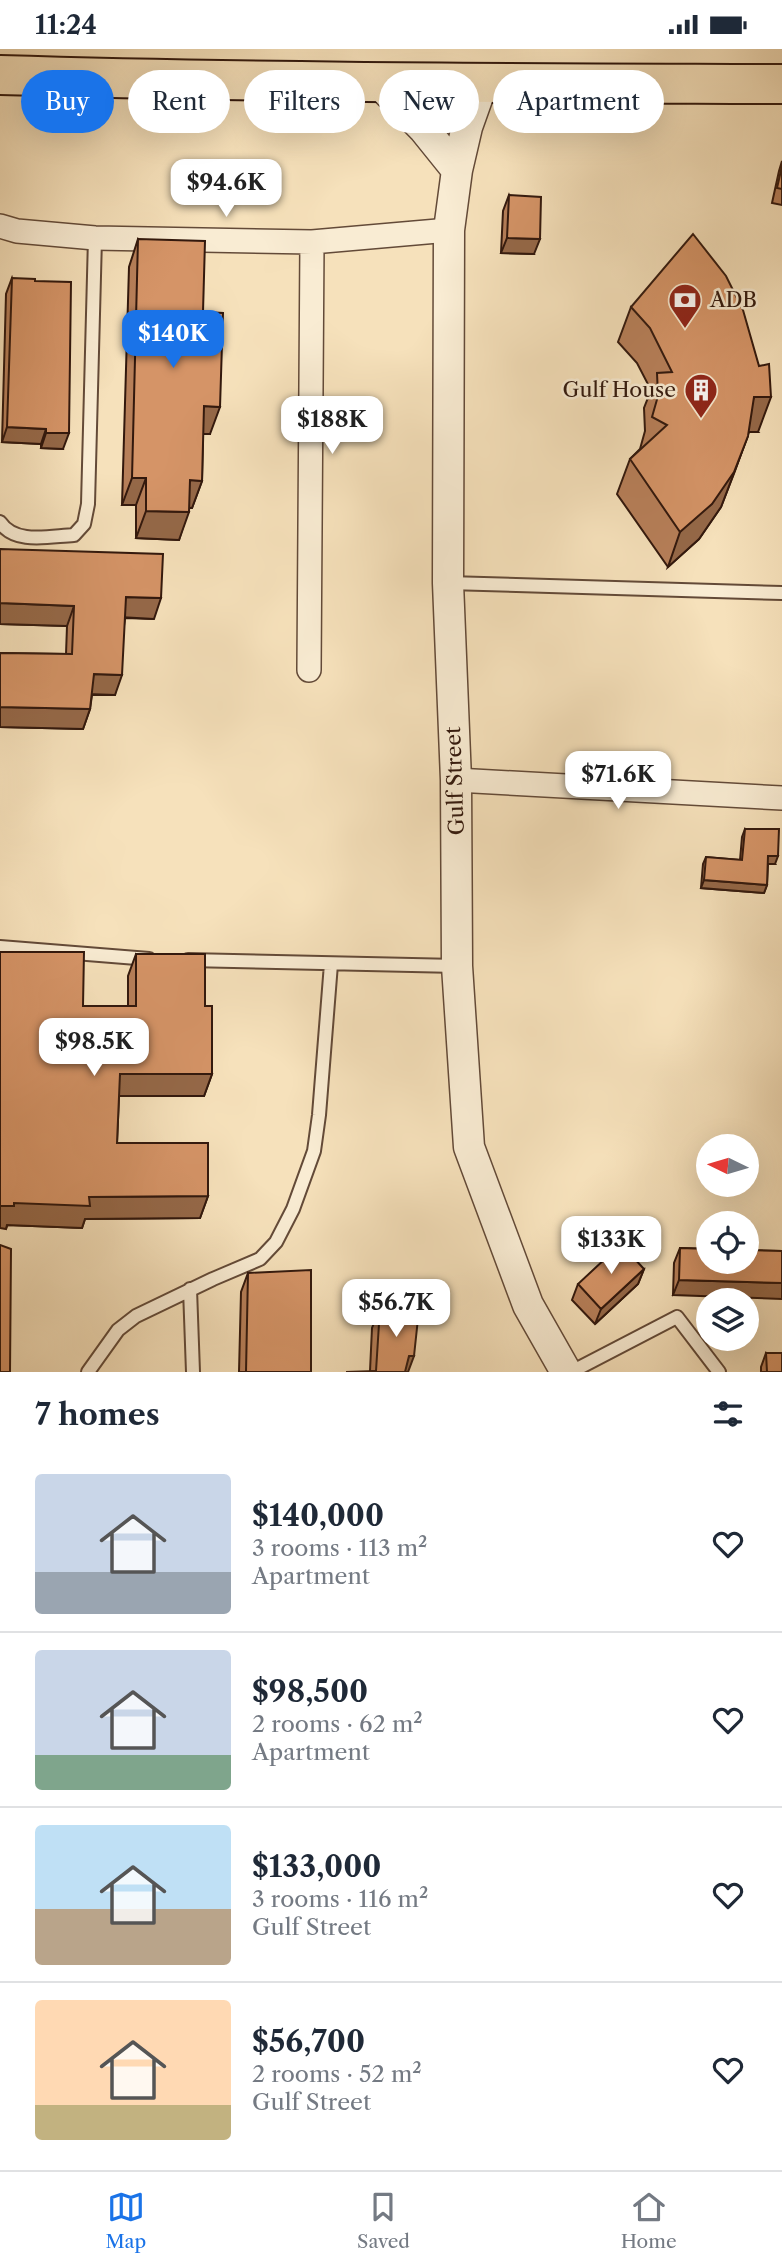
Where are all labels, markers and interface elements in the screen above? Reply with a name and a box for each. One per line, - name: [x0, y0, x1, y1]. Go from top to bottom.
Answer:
- text: 11:24: [35, 9, 97, 41]
- chip: Buy: [21, 70, 114, 133]
- chip: Rent: [128, 70, 230, 133]
- chip: Filters: [244, 70, 365, 133]
- chip: New: [379, 70, 479, 133]
- chip: Apartment: [493, 70, 664, 133]
- pin: $94.6K: [169, 159, 283, 219]
- text: $94.6K: [187, 168, 265, 196]
- bank icon: ADB: [666, 281, 704, 330]
- place label: ADB: [709, 287, 757, 312]
- pin: $140K: [124, 311, 222, 370]
- text: $140K: [138, 319, 208, 347]
- building icon: Gulf House: [682, 371, 720, 420]
- place label: Gulf House: [563, 377, 676, 402]
- pin: $188K: [283, 397, 381, 456]
- text: $188K: [297, 405, 367, 433]
- street label: Gulf Street: [440, 726, 469, 836]
- pin: $71.6K: [561, 751, 675, 811]
- text: $71.6K: [581, 760, 655, 788]
- pin: $98.5K: [37, 1019, 151, 1078]
- text: $98.5K: [55, 1027, 133, 1055]
- north arrow: [696, 1134, 760, 1197]
- map controls: [696, 1134, 759, 1351]
- button: locate: [696, 1211, 759, 1274]
- pin: $133K: [562, 1217, 660, 1276]
- text: $133K: [577, 1225, 645, 1253]
- pin: $56.7K: [339, 1279, 453, 1339]
- text: $56.7K: [358, 1288, 434, 1316]
- button: layers: [696, 1288, 759, 1351]
- icon: filters: [709, 1395, 747, 1433]
- text: 7 homes: [35, 1396, 160, 1433]
- text: $140,000: [252, 1497, 384, 1534]
- icon: home: [91, 1502, 175, 1586]
- icon: heart: [709, 1525, 747, 1563]
- text: 3 rooms · 113 m²: [252, 1534, 428, 1562]
- text: Apartment: [252, 1562, 370, 1590]
- text: $98,500: [252, 1673, 368, 1710]
- icon: home: [91, 1678, 175, 1762]
- icon: heart: [709, 1701, 747, 1739]
- text: 2 rooms · 62 m²: [252, 1710, 423, 1738]
- text: Apartment: [252, 1738, 370, 1766]
- text: $133,000: [252, 1848, 381, 1885]
- icon: home: [91, 1853, 175, 1937]
- icon: heart: [709, 1876, 747, 1914]
- text: 3 rooms · 116 m²: [252, 1885, 428, 1913]
- text: Gulf Street: [252, 1913, 371, 1941]
- text: $56,700: [252, 2023, 365, 2060]
- icon: home: [91, 2028, 175, 2112]
- icon: heart: [709, 2051, 747, 2089]
- text: 2 rooms · 52 m²: [252, 2060, 422, 2088]
- text: Gulf Street: [252, 2088, 371, 2116]
- tab: Map: [105, 2188, 146, 2253]
- tab: Saved: [357, 2188, 410, 2253]
- tab: Home: [621, 2188, 677, 2253]

